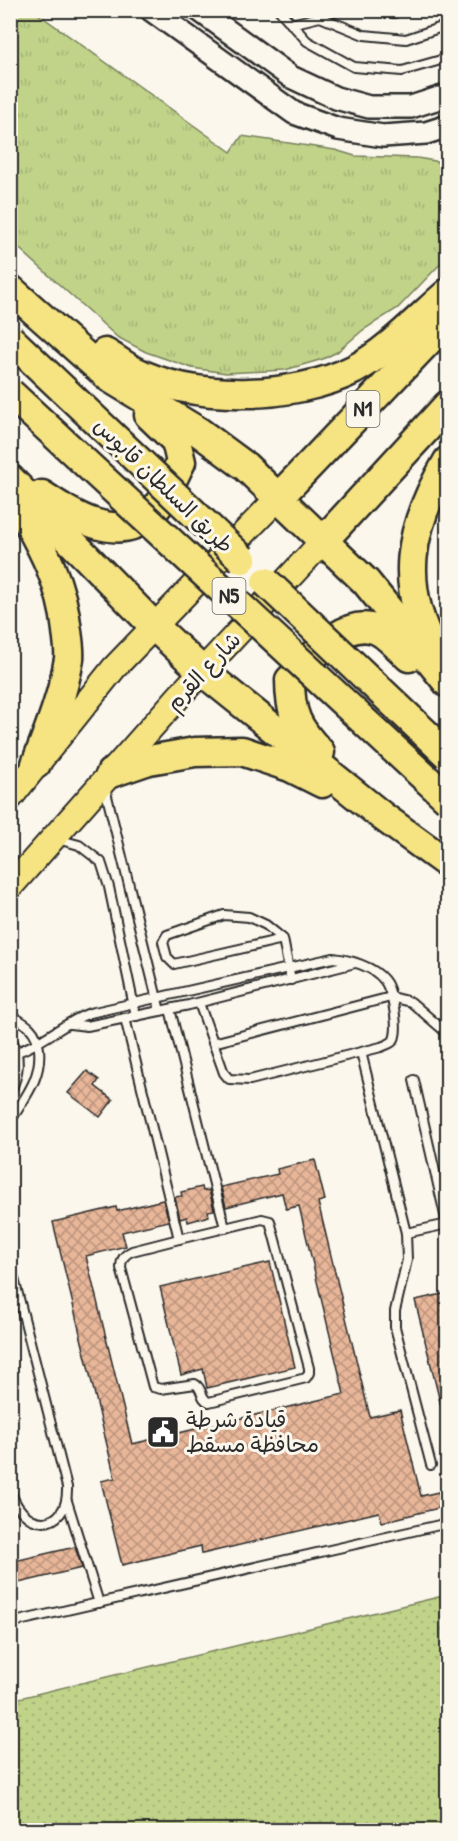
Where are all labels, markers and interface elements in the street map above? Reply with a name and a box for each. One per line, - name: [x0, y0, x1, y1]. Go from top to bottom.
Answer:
- road number: N1: [346, 391, 380, 427]
- street label: طريق السلطان قابوس: [88, 410, 240, 560]
- road number: N5: [212, 578, 246, 614]
- street label: شارع القرم: [159, 625, 249, 718]
- place label: قيادة شرطة محافظة مسقط: [186, 1404, 319, 1459]
- public building icon: قيادة شرطة محافظة مسقط: [145, 1414, 181, 1450]

